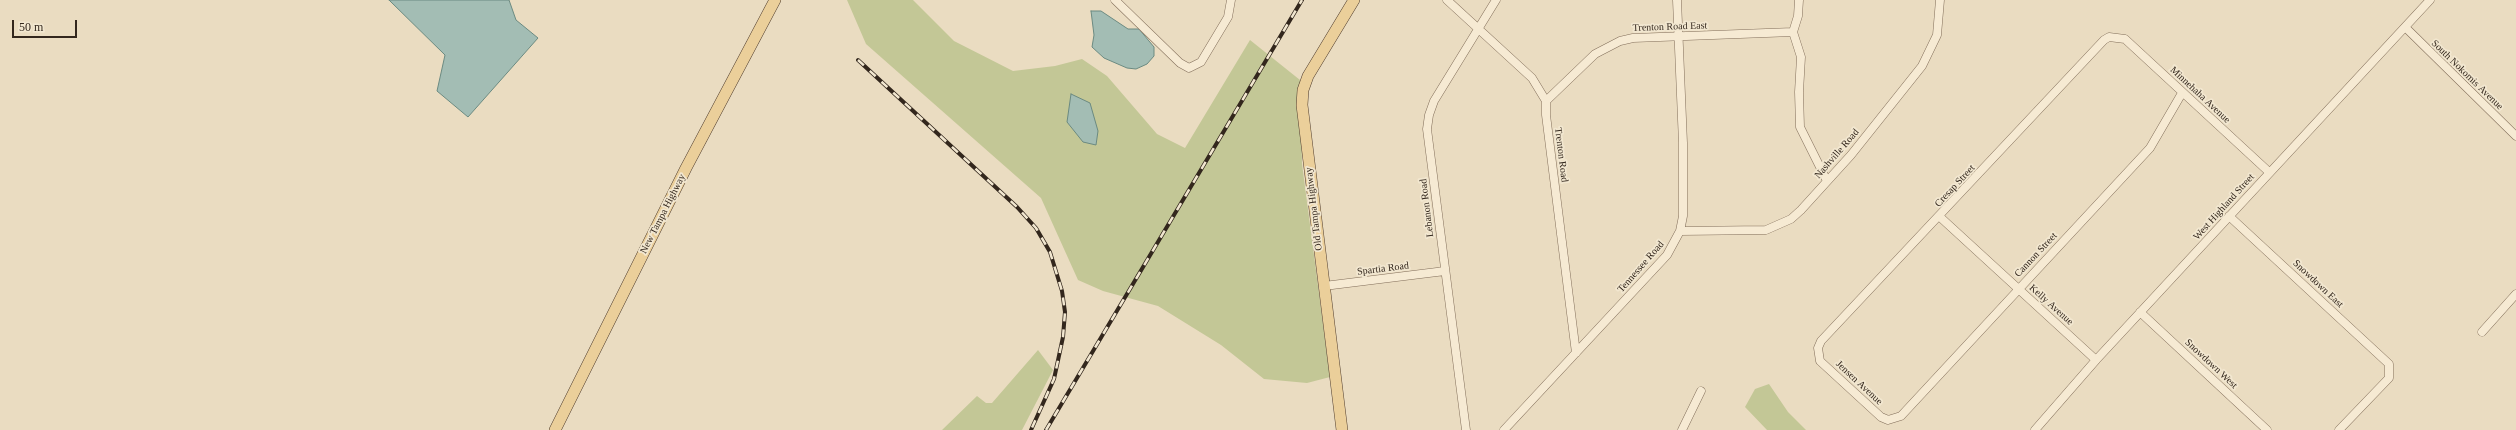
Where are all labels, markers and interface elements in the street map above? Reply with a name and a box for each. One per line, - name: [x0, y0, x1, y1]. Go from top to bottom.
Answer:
- scale bar: [14, 12, 79, 38]
- text: 50 m: [19, 20, 43, 34]
- street label: Trenton Road East: [1632, 20, 1708, 34]
- street label: South Nokomis Avenue: [2429, 38, 2505, 112]
- street label: Minnehaha Avenue: [2167, 64, 2233, 126]
- street label: Trenton Road: [1552, 127, 1570, 183]
- street label: Nashville Road: [1812, 127, 1862, 181]
- street label: Cresap Street: [1932, 162, 1978, 210]
- street label: Old Tampa Highway: [1303, 167, 1325, 251]
- street label: West Highland Street: [2191, 171, 2257, 243]
- street label: New Tampa Highway: [638, 172, 688, 256]
- street label: Lebanon Road: [1417, 178, 1437, 238]
- street label: Cannon Street: [2012, 230, 2060, 280]
- street label: Tennessee Road: [1615, 239, 1667, 295]
- street label: Snowdown East: [2290, 258, 2346, 310]
- street label: Spartia Road: [1356, 260, 1410, 278]
- street label: Kelly Avenue: [2027, 282, 2075, 328]
- street label: Snowdown West: [2182, 337, 2240, 391]
- street label: Jensen Avenue: [1833, 358, 1885, 408]

